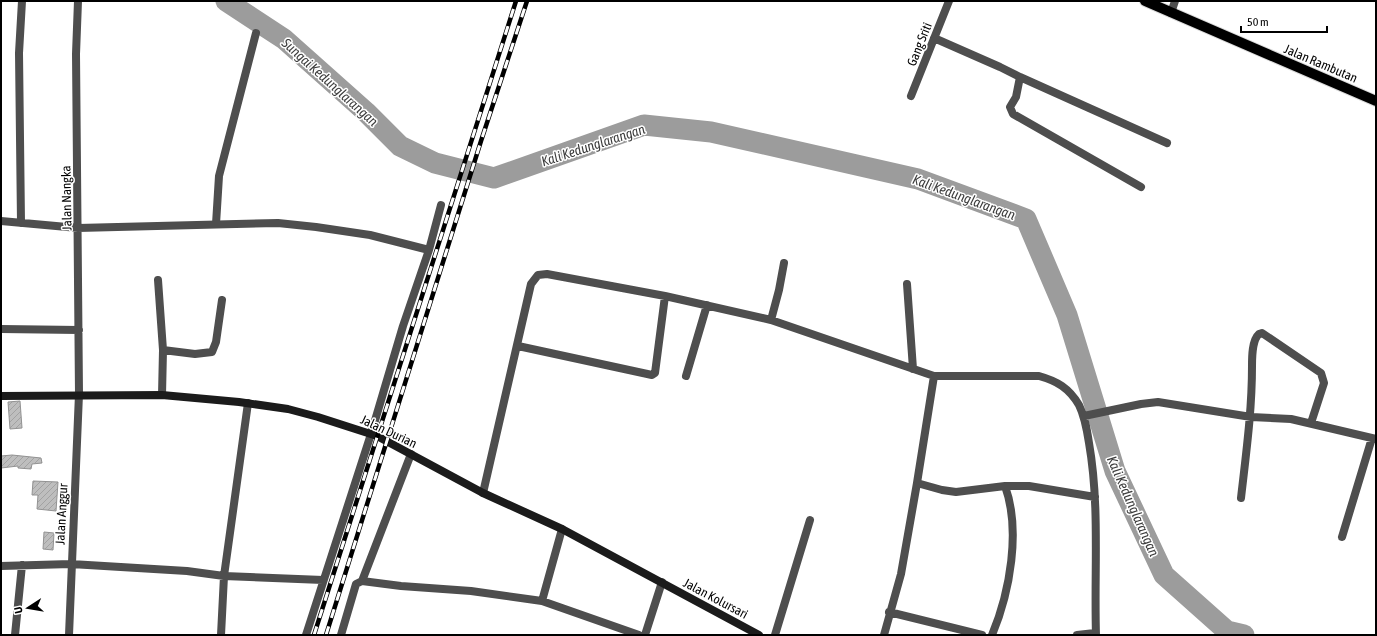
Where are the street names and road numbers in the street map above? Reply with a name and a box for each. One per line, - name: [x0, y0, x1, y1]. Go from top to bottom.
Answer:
- street label: Gang Sriti: [904, 20, 935, 68]
- street label: Jalan Rambutan: [1282, 41, 1360, 86]
- street label: Jalan Nangka: [58, 165, 75, 231]
- street label: Jalan Durian: [358, 412, 419, 451]
- street label: Jalan Anggur: [52, 483, 71, 545]
- street label: Jalan Kolursari: [681, 575, 751, 622]

